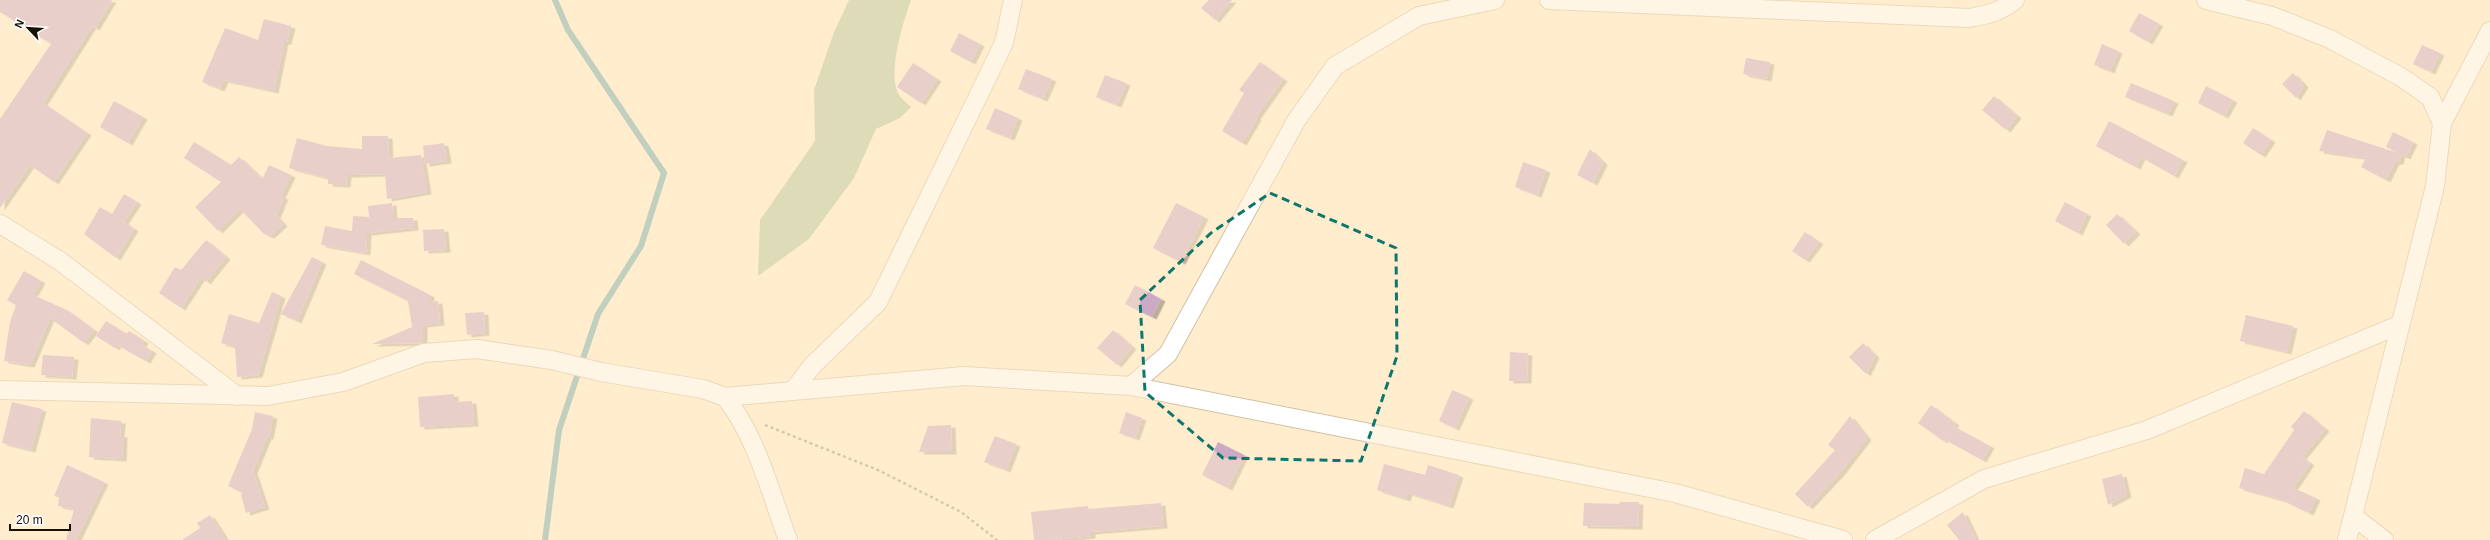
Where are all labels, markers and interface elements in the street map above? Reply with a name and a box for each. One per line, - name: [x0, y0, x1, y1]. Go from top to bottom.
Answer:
- north arrow: [8, 8, 48, 48]
- text: N: [12, 18, 26, 30]
- scale bar: [10, 506, 70, 532]
- text: 20 m: [16, 513, 43, 527]

